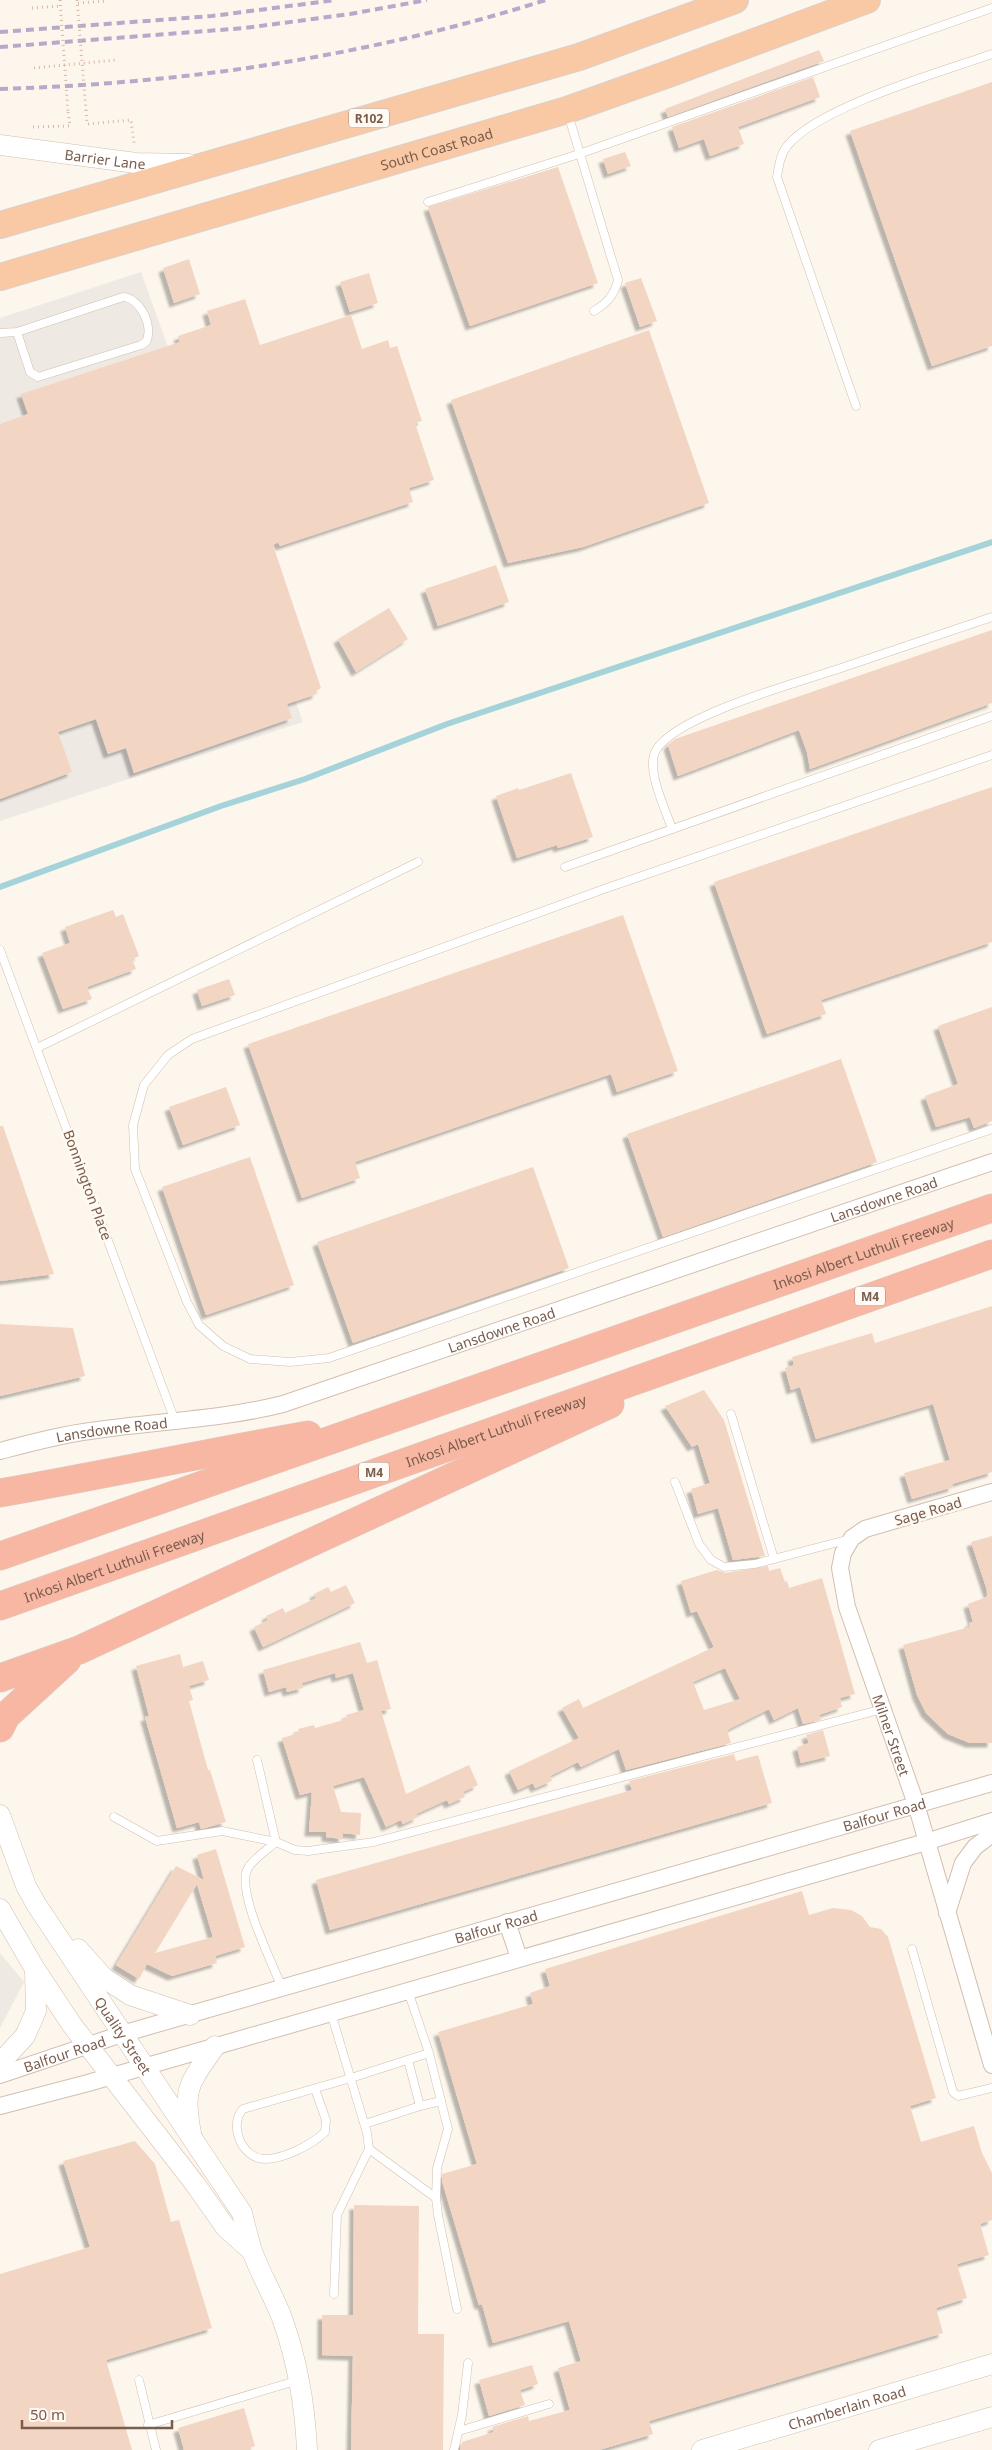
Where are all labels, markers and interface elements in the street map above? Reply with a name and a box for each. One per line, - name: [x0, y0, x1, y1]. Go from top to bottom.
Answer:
- road number: R102: [349, 109, 389, 128]
- street label: South Coast Road: [378, 123, 495, 174]
- street label: Barrier Lane: [64, 144, 146, 173]
- street label: Bonnington Place: [59, 1127, 117, 1243]
- street label: Lansdowne Road: [827, 1172, 940, 1226]
- street label: Inkosi Albert Luthuli Freeway: [770, 1212, 957, 1294]
- road number: M4: [855, 1286, 885, 1305]
- street label: Lansdowne Road: [445, 1302, 558, 1357]
- street label: Inkosi Albert Luthuli Freeway: [403, 1389, 590, 1471]
- street label: Lansdowne Road: [54, 1412, 168, 1446]
- road number: M4: [359, 1462, 389, 1481]
- street label: Sage Road: [892, 1492, 964, 1530]
- street label: Inkosi Albert Luthuli Freeway: [21, 1524, 208, 1606]
- street label: Milner Street: [869, 1692, 915, 1778]
- street label: Balfour Road: [840, 1793, 928, 1835]
- street label: Balfour Road: [452, 1905, 540, 1947]
- street label: Quality Street: [91, 1993, 156, 2078]
- street label: Balfour Road: [21, 2031, 108, 2076]
- street label: Chamberlain Road: [786, 2381, 908, 2434]
- scale bar: [22, 2398, 172, 2430]
- text: 50 m: [30, 2404, 65, 2424]

